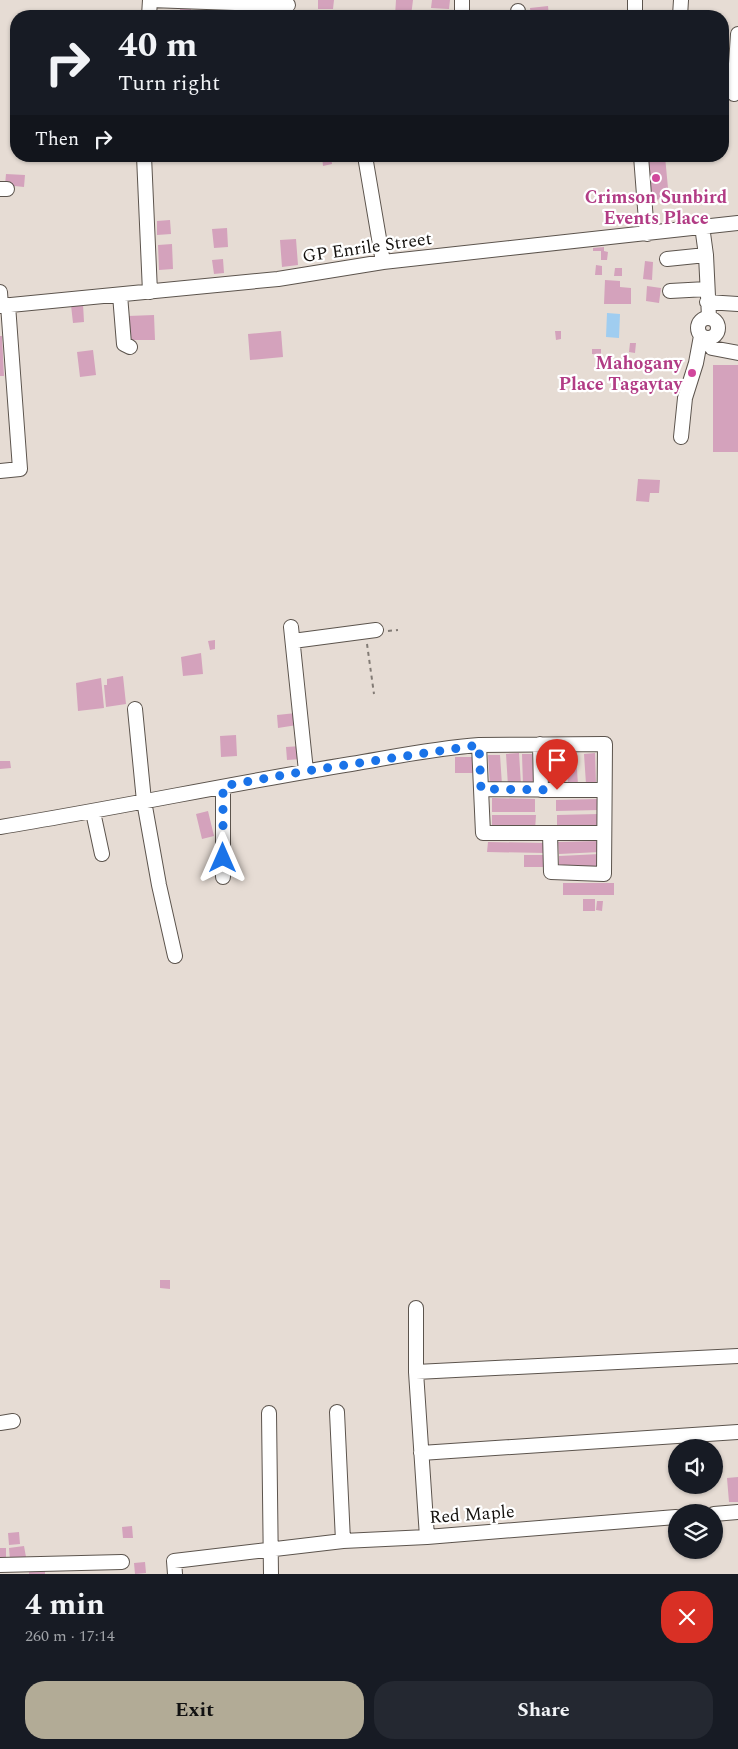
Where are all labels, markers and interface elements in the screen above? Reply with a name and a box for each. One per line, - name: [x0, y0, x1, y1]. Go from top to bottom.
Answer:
- text: 40 m: [118, 19, 198, 72]
- icon: right: [35, 30, 100, 95]
- text: Turn right: [118, 67, 220, 100]
- text: Then: [35, 125, 79, 154]
- icon: right: [89, 125, 117, 153]
- marker: Crimson Sunbird Events Place: [650, 172, 662, 184]
- place label: Crimson Sunbird Events Place: [585, 184, 728, 232]
- street label: GP Enrile Street: [301, 225, 434, 270]
- place label: Mahogany Place Tagaytay: [559, 350, 683, 398]
- marker: Mahogany Place Tagaytay: [686, 367, 698, 379]
- pin: [536, 739, 578, 790]
- icon: arrive: [543, 746, 571, 774]
- position arrow: [196, 831, 248, 883]
- map controls: [668, 1439, 723, 1559]
- button: sound: [668, 1439, 723, 1494]
- street label: Red Maple: [428, 1498, 516, 1531]
- button: layers: [668, 1504, 723, 1559]
- text: 4 min: [25, 1582, 105, 1628]
- button: close: [661, 1591, 713, 1643]
- text: 260 m · 17:14: [25, 1624, 115, 1648]
- button: Exit: [25, 1681, 364, 1739]
- button: Share: [374, 1681, 713, 1739]

